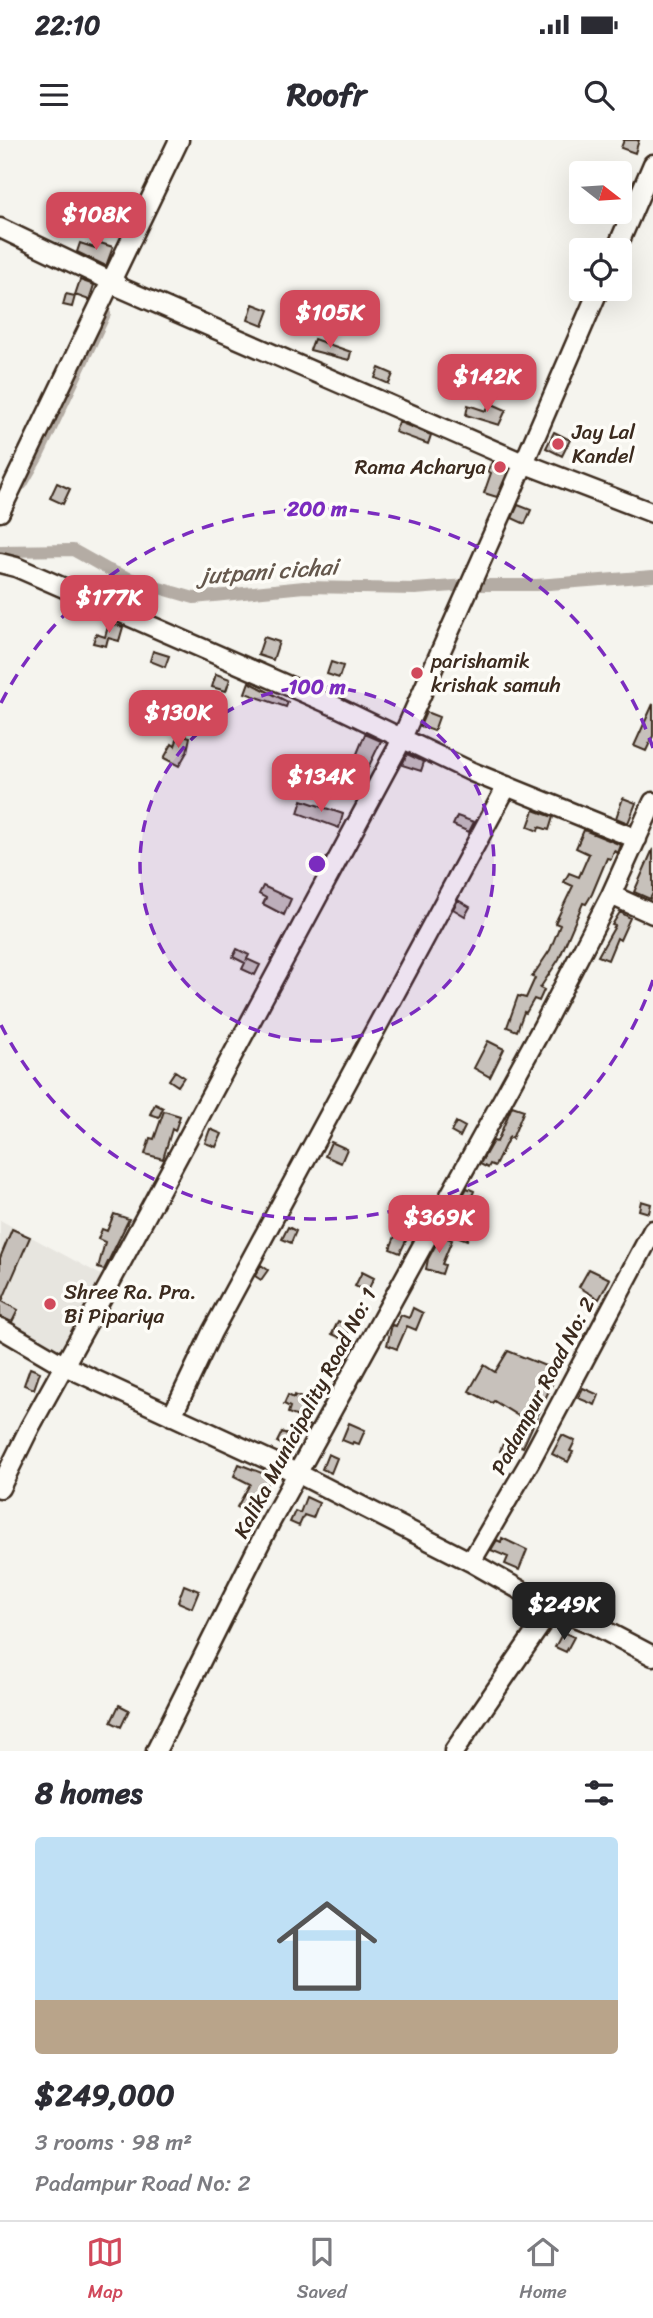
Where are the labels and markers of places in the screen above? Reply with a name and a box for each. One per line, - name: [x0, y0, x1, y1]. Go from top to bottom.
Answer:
- pin: $108K: [47, 192, 145, 252]
- pin: $105K: [281, 290, 379, 350]
- pin: $142K: [438, 355, 536, 414]
- place label: Jay Lal Kandel: [571, 413, 636, 475]
- marker: Jay Lal Kandel: [550, 436, 566, 452]
- place label: Rama Acharya: [355, 448, 486, 486]
- marker: Rama Acharya: [492, 459, 508, 475]
- pin: $177K: [60, 575, 158, 635]
- place label: parishamik krishak samuh: [430, 642, 561, 704]
- marker: parishamik krishak samuh: [409, 665, 425, 681]
- pin: $130K: [129, 690, 227, 750]
- pin: $134K: [272, 754, 370, 814]
- centre of rings: [305, 852, 329, 876]
- pin: $369K: [390, 1196, 488, 1255]
- place label: Shree Ra. Pra. Bi Pipariya: [64, 1273, 196, 1335]
- marker: Shree Ra. Pra. Bi Pipariya: [42, 1296, 58, 1312]
- pin: $249K: [515, 1582, 613, 1642]

